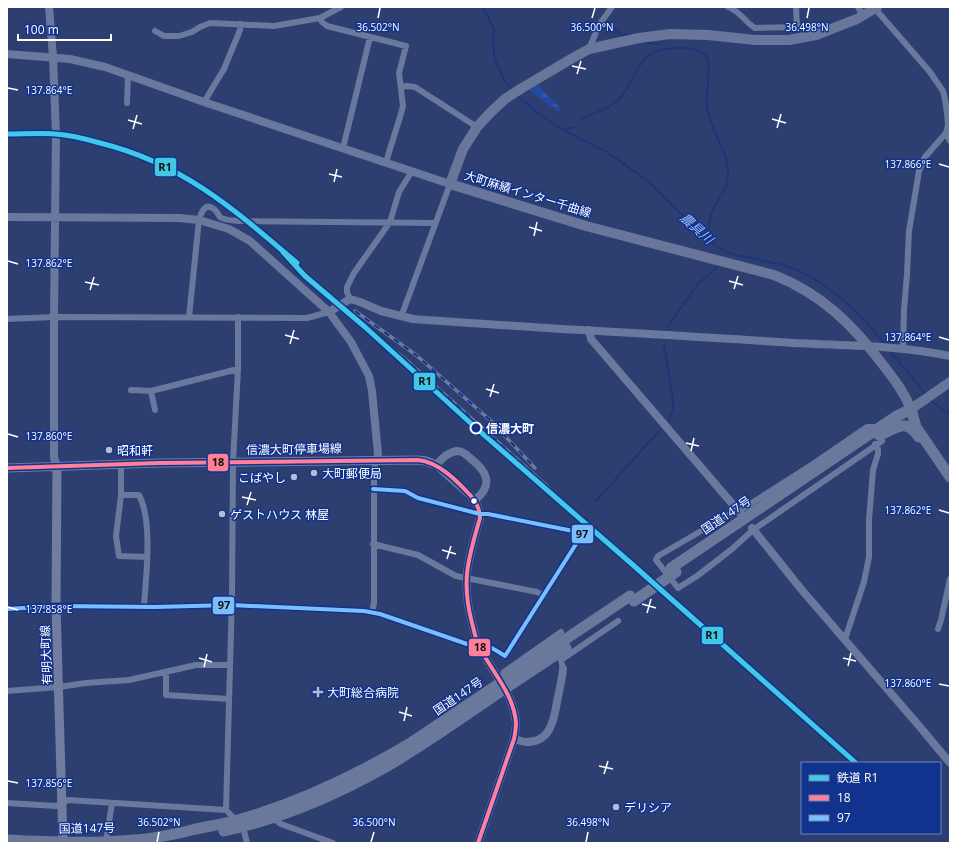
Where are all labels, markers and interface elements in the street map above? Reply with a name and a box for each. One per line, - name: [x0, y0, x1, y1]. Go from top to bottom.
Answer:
- scale bar: [18, 16, 111, 42]
- text: 36.502°N: [356, 20, 400, 34]
- text: 36.500°N: [570, 20, 614, 34]
- text: 36.498°N: [785, 20, 829, 34]
- text: 100 m: [24, 21, 59, 38]
- text: 137.864°E: [26, 83, 72, 97]
- line badge: R1: [154, 157, 177, 177]
- text: 137.866°E: [885, 157, 931, 171]
- text: R1: [158, 159, 172, 174]
- street label: 大町麻績インター千曲線: [462, 167, 594, 221]
- water label: 農具川: [676, 208, 719, 249]
- text: 137.862°E: [26, 256, 72, 270]
- text: 137.864°E: [885, 330, 931, 344]
- line badge: R1: [413, 372, 436, 391]
- text: R1: [418, 373, 432, 388]
- place label: 信濃大町: [486, 420, 534, 437]
- marker: 信濃大町: [469, 421, 483, 435]
- text: 137.860°E: [26, 429, 72, 443]
- street label: 信濃大町停車場線: [246, 440, 342, 458]
- place label: 昭和軒: [117, 442, 153, 459]
- marker: 昭和軒: [104, 445, 114, 455]
- line badge: 18: [207, 453, 229, 472]
- text: 18: [212, 454, 224, 469]
- place label: 大町郵便局: [322, 465, 382, 482]
- marker: 大町郵便局: [309, 468, 319, 478]
- place label: こばやし: [238, 469, 286, 486]
- marker: こばやし: [289, 472, 299, 482]
- street label: 国道147号: [698, 492, 754, 538]
- unlabelled marker: [469, 496, 479, 506]
- text: 137.862°E: [885, 503, 931, 517]
- place label: ゲストハウス 林屋: [230, 506, 329, 523]
- marker: ゲストハウス 林屋: [217, 509, 227, 519]
- line badge: 97: [571, 524, 594, 544]
- text: 97: [576, 526, 588, 541]
- line badge: 97: [212, 596, 235, 615]
- text: 97: [218, 597, 230, 612]
- text: 137.858°E: [26, 602, 72, 616]
- street label: 有明大町線: [36, 625, 56, 685]
- line badge: R1: [701, 626, 724, 645]
- text: R1: [705, 627, 719, 642]
- line badge: 18: [468, 638, 491, 657]
- text: 18: [474, 639, 486, 654]
- street label: 国道147号: [430, 673, 486, 719]
- text: 137.860°E: [885, 676, 931, 690]
- place label: 大町総合病院: [327, 684, 399, 701]
- marker: 大町総合病院: [312, 686, 324, 698]
- legend: [801, 762, 941, 834]
- text: 鉄道 R1: [837, 769, 878, 786]
- text: 137.856°E: [26, 776, 72, 790]
- text: 18: [837, 789, 851, 806]
- place label: デリシア: [624, 799, 672, 816]
- marker: デリシア: [611, 802, 621, 812]
- text: 97: [837, 809, 851, 826]
- text: 36.502°N: [137, 815, 181, 829]
- text: 36.500°N: [352, 815, 396, 829]
- text: 36.498°N: [566, 815, 610, 829]
- street label: 国道147号: [59, 819, 115, 837]

